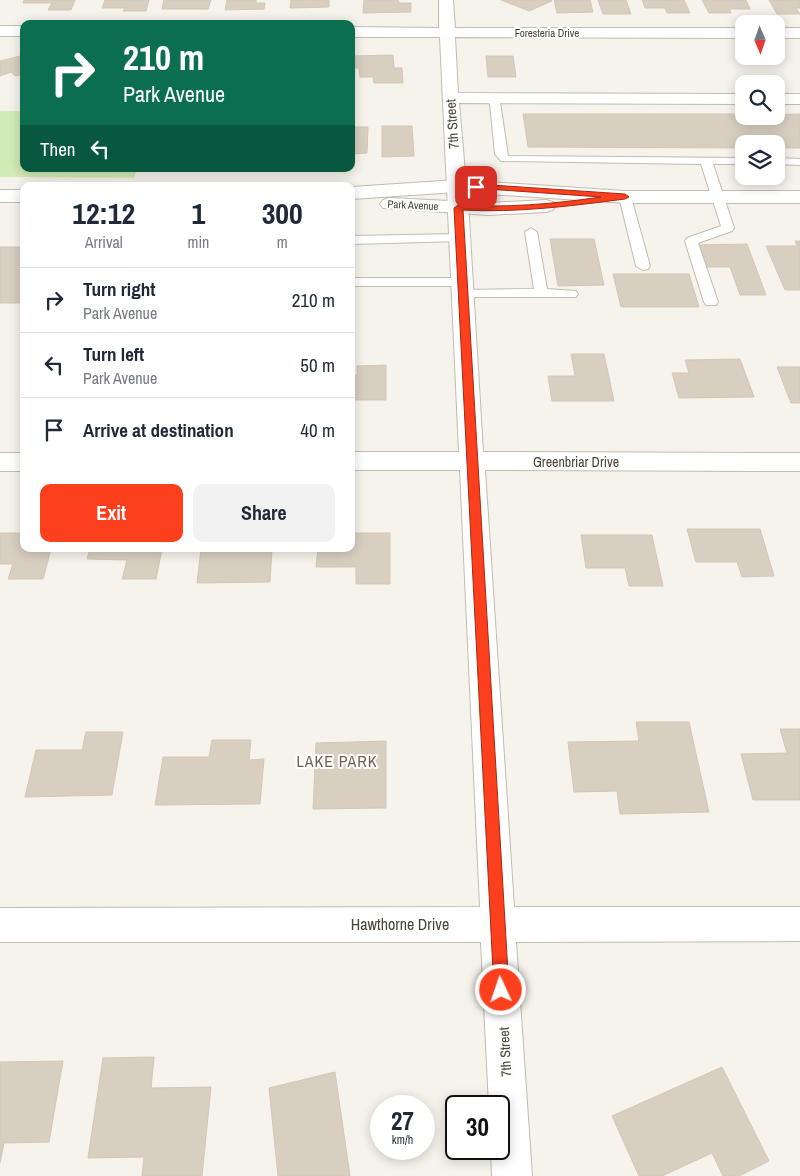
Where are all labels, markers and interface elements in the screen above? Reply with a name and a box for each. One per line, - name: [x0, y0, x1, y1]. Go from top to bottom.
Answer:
- north arrow: [735, 15, 785, 65]
- map controls: [735, 15, 785, 185]
- street label: Foresteria Drive: [515, 26, 579, 40]
- text: 210 m: [123, 34, 204, 81]
- icon: right: [40, 40, 105, 105]
- button: search: [735, 75, 785, 125]
- text: Park Avenue: [123, 79, 225, 109]
- street label: 7th Street: [441, 99, 463, 149]
- icon: left: [86, 135, 114, 163]
- button: layers: [735, 135, 785, 185]
- text: Then: [40, 136, 76, 162]
- pin: [455, 166, 497, 208]
- icon: arrive: [462, 173, 490, 201]
- text: 12:12: [72, 193, 135, 233]
- text: 1: [192, 193, 205, 233]
- text: 300: [262, 193, 303, 233]
- street label: Park Avenue: [387, 197, 439, 213]
- text: Arrival: [85, 231, 123, 253]
- text: min: [187, 231, 209, 253]
- text: m: [277, 231, 288, 253]
- text: Turn right: [83, 276, 155, 302]
- icon: right: [40, 286, 68, 314]
- text: 210 m: [292, 287, 335, 313]
- text: Park Avenue: [83, 302, 157, 324]
- text: Turn left: [83, 341, 144, 367]
- icon: left: [40, 351, 68, 379]
- text: 50 m: [300, 352, 335, 378]
- text: Park Avenue: [83, 367, 157, 389]
- icon: arrive: [40, 416, 68, 444]
- text: Arrive at destination: [83, 417, 234, 443]
- text: 40 m: [300, 417, 335, 443]
- street label: Greenbriar Drive: [533, 453, 619, 471]
- button: Exit: [40, 484, 183, 542]
- button: Share: [193, 484, 335, 542]
- district label: LAKE PARK: [297, 750, 377, 772]
- street label: Hawthorne Drive: [351, 913, 449, 935]
- position arrow: [474, 963, 526, 1015]
- street label: 7th Street: [495, 1027, 515, 1077]
- speed limit sign: 30: [445, 1095, 510, 1160]
- text: 27: [391, 1104, 414, 1138]
- text: km/h: [392, 1132, 413, 1148]

